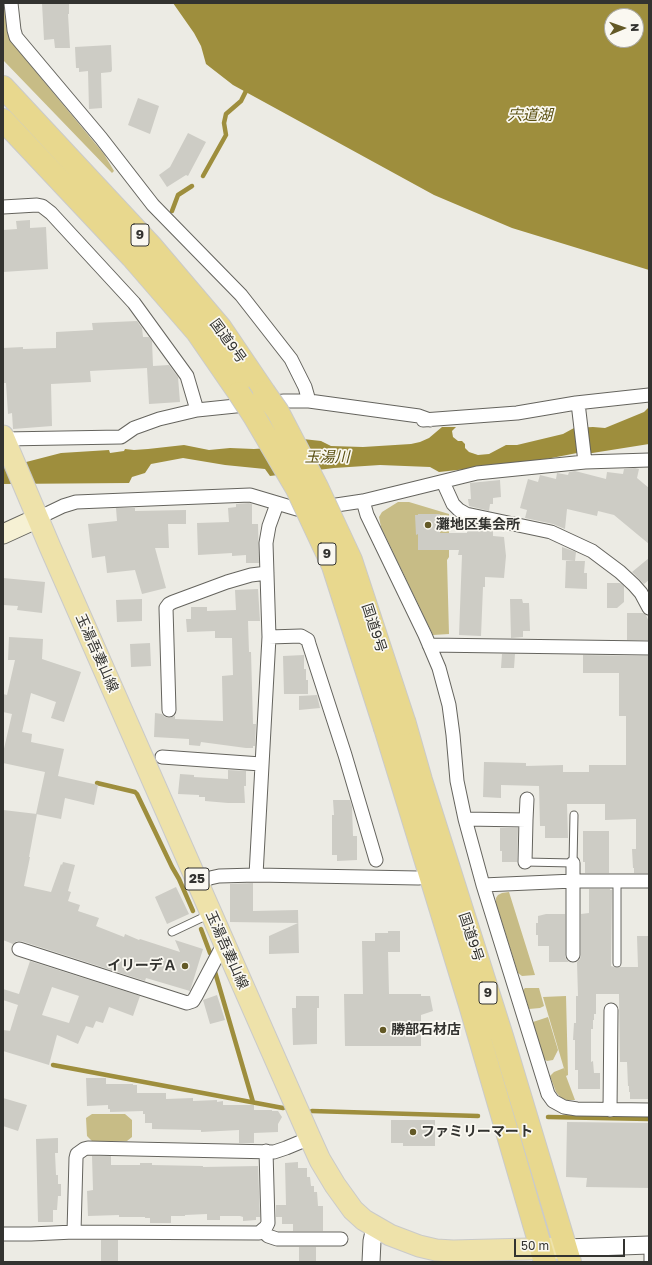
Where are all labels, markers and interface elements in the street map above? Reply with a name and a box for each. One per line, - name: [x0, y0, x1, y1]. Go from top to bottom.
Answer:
- north arrow: [604, 8, 644, 48]
- text: N: [629, 23, 642, 32]
- water label: 宍道湖: [508, 106, 552, 124]
- road number: 9: [131, 224, 149, 246]
- street label: 国道9号: [206, 316, 250, 366]
- water label: 玉湯川: [305, 448, 349, 466]
- place label: 灘地区集会所: [436, 517, 520, 533]
- marker: 灘地区集会所: [423, 520, 433, 530]
- road number: 9: [318, 543, 336, 565]
- street label: 国道9号: [358, 601, 390, 655]
- street label: 玉湯吾妻山線: [72, 611, 122, 695]
- road number: 25: [185, 868, 209, 890]
- street label: 玉湯吾妻山線: [202, 908, 252, 992]
- street label: 国道9号: [455, 910, 487, 964]
- place label: イリーデＡ: [107, 958, 177, 974]
- marker: イリーデＡ: [180, 961, 190, 971]
- road number: 9: [479, 982, 497, 1004]
- place label: 勝部石材店: [391, 1022, 461, 1038]
- marker: 勝部石材店: [378, 1025, 388, 1035]
- place label: ファミリーマート: [421, 1124, 533, 1140]
- marker: ファミリーマート: [408, 1127, 418, 1137]
- scale bar: [516, 1231, 627, 1257]
- text: 50 m: [521, 1238, 549, 1253]

